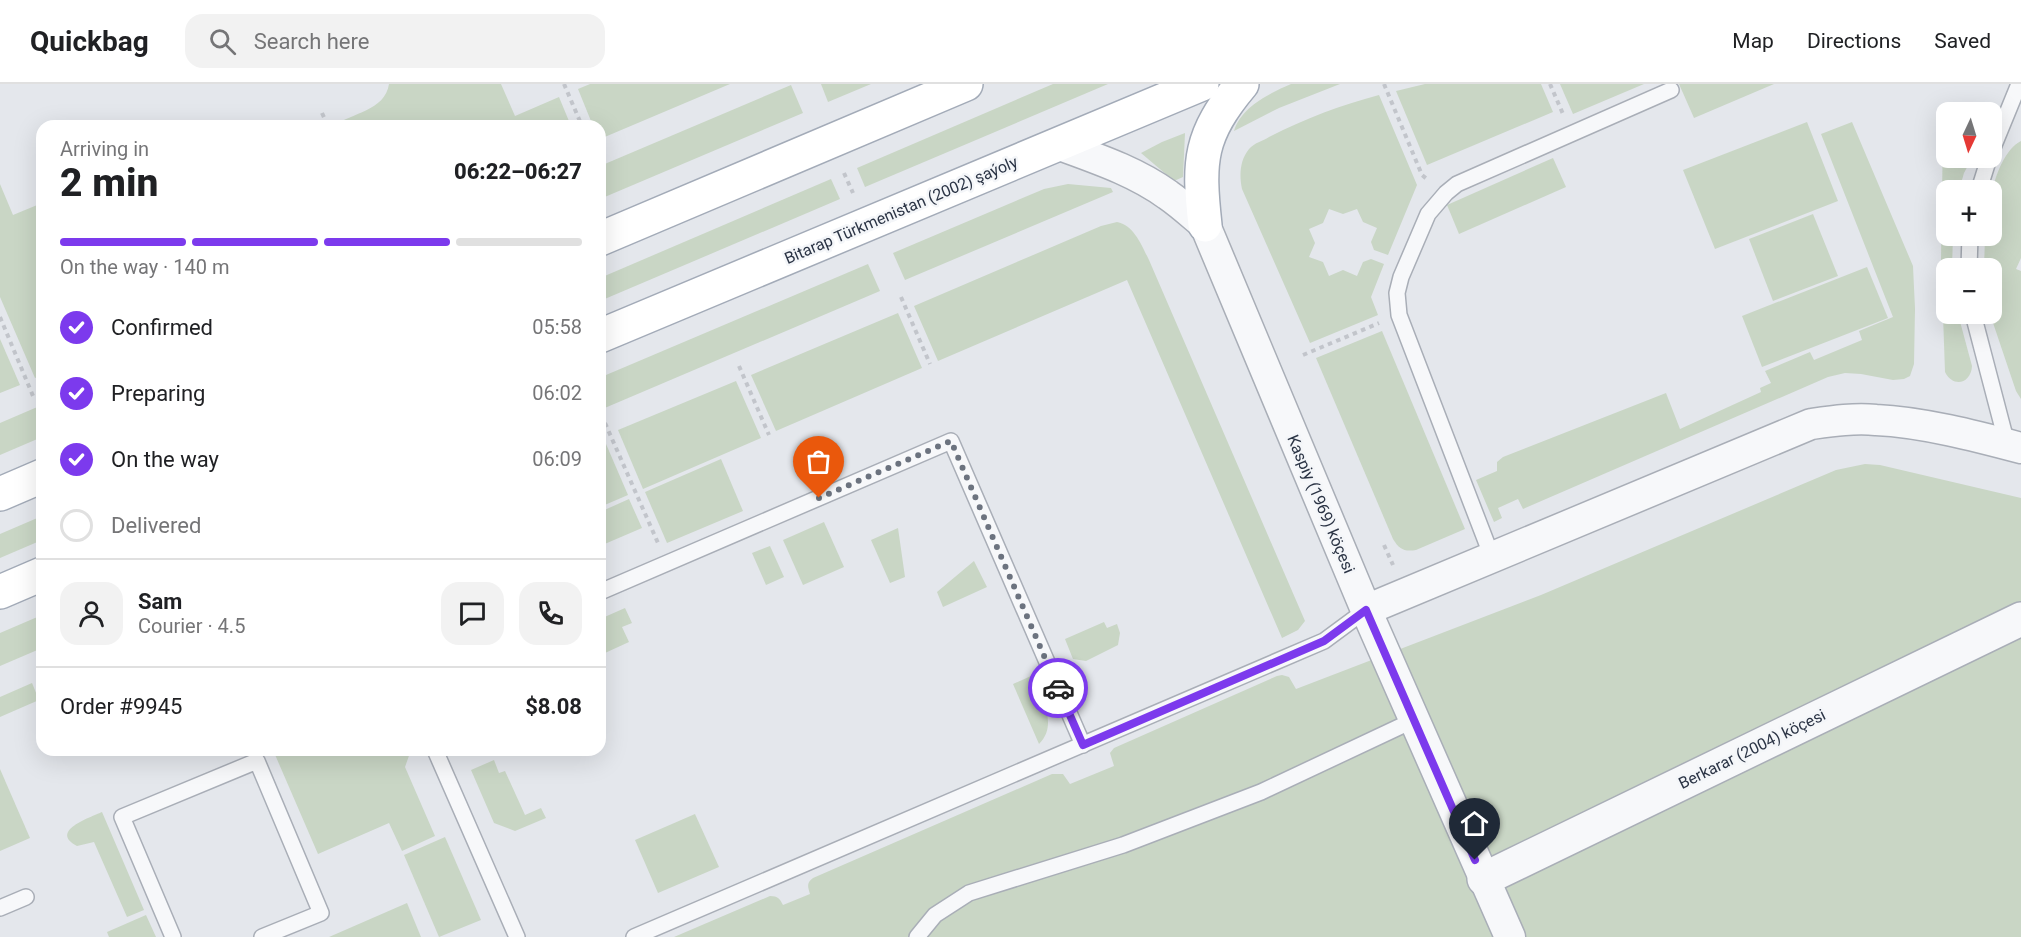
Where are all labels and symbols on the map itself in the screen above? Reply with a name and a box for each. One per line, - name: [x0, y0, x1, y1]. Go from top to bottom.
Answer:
- north arrow: [1936, 102, 2002, 168]
- street label: Bitarap Türkmenistan (2002) şaýoly: [782, 152, 1021, 268]
- street label: Kaspiy (1969) köçesi: [1283, 432, 1359, 576]
- pin: [793, 436, 844, 498]
- courier: [1028, 658, 1088, 718]
- street label: Berkarar (2004) köçesi: [1675, 705, 1829, 793]
- pin: [1449, 798, 1500, 860]

